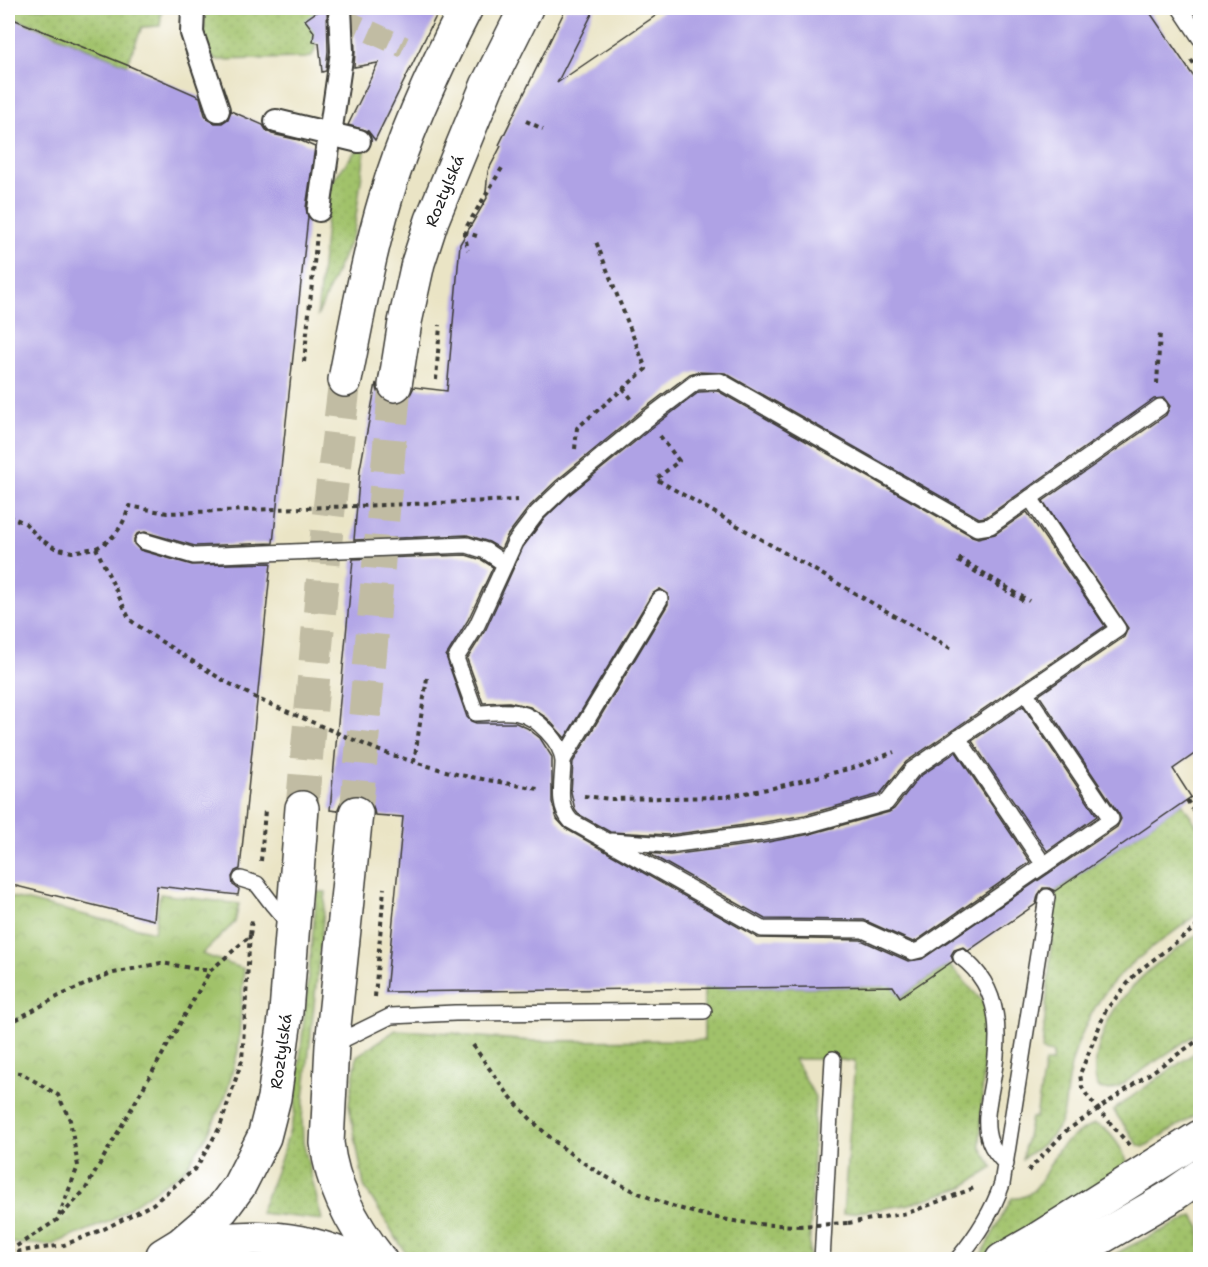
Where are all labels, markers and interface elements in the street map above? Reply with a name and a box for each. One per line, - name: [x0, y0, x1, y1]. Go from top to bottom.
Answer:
- street label: Roztylská: [420, 152, 468, 229]
- street label: Roztylská: [265, 1012, 296, 1090]

